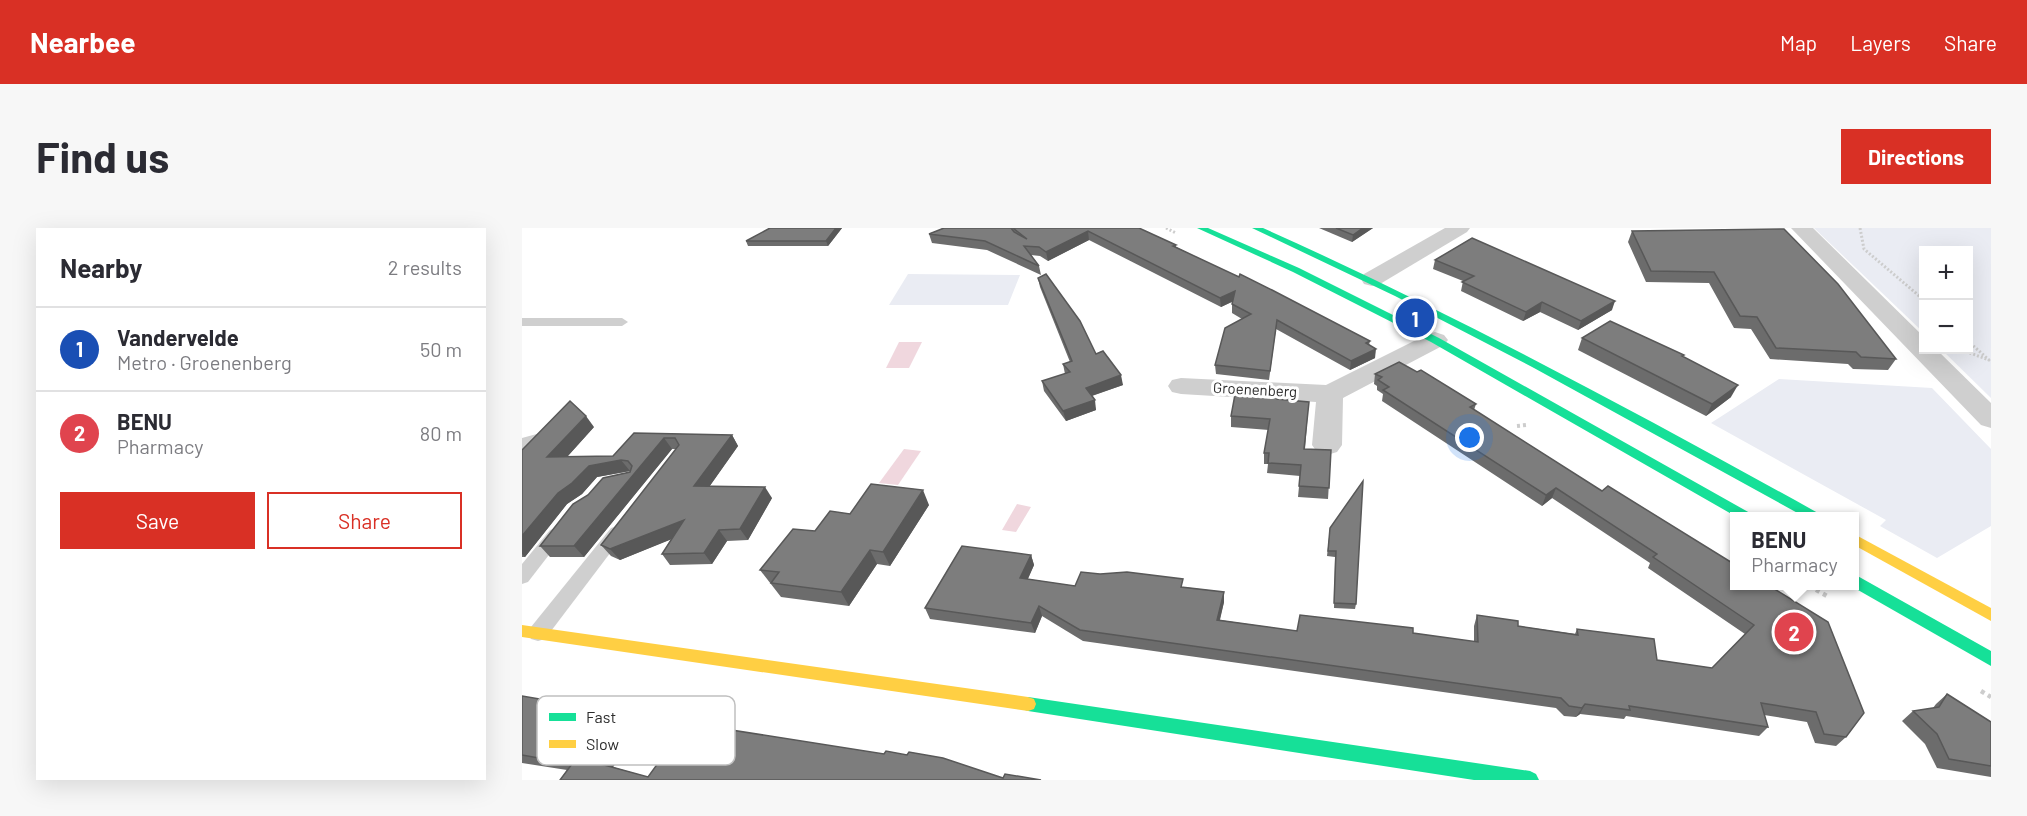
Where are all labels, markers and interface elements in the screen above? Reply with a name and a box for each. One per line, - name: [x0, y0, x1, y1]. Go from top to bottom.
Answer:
- text: Nearbee: [30, 25, 136, 59]
- text: Map: [1780, 30, 1817, 55]
- text: Layers: [1850, 30, 1911, 55]
- text: Share: [1944, 30, 1997, 55]
- button: Directions: [1841, 129, 1991, 184]
- text: Find us: [36, 131, 169, 181]
- map controls: [1919, 246, 1973, 354]
- button: +: [1919, 246, 1973, 300]
- text: Nearby: [60, 252, 142, 283]
- text: 2 results: [388, 255, 462, 279]
- pin: 1: [1396, 296, 1434, 340]
- button: −: [1919, 300, 1973, 354]
- text: Vandervelde: [117, 324, 239, 350]
- text: 1: [76, 337, 83, 361]
- text: 50 m: [420, 337, 462, 361]
- text: Metro · Groenenberg: [117, 350, 292, 374]
- street label: Groenenberg: [1213, 378, 1298, 400]
- text: BENU: [117, 408, 172, 434]
- text: 2: [74, 421, 85, 445]
- text: 80 m: [420, 421, 462, 445]
- your location: [1455, 423, 1484, 452]
- text: Pharmacy: [117, 434, 203, 458]
- button: Save: [60, 492, 255, 549]
- button: Share: [267, 492, 462, 549]
- popup: [1730, 512, 1859, 590]
- text: BENU: [1751, 526, 1806, 552]
- text: Pharmacy: [1751, 552, 1838, 576]
- pin: 2: [1774, 610, 1814, 654]
- legend: [537, 696, 735, 765]
- text: Fast: [586, 707, 616, 726]
- text: Slow: [586, 734, 619, 753]

